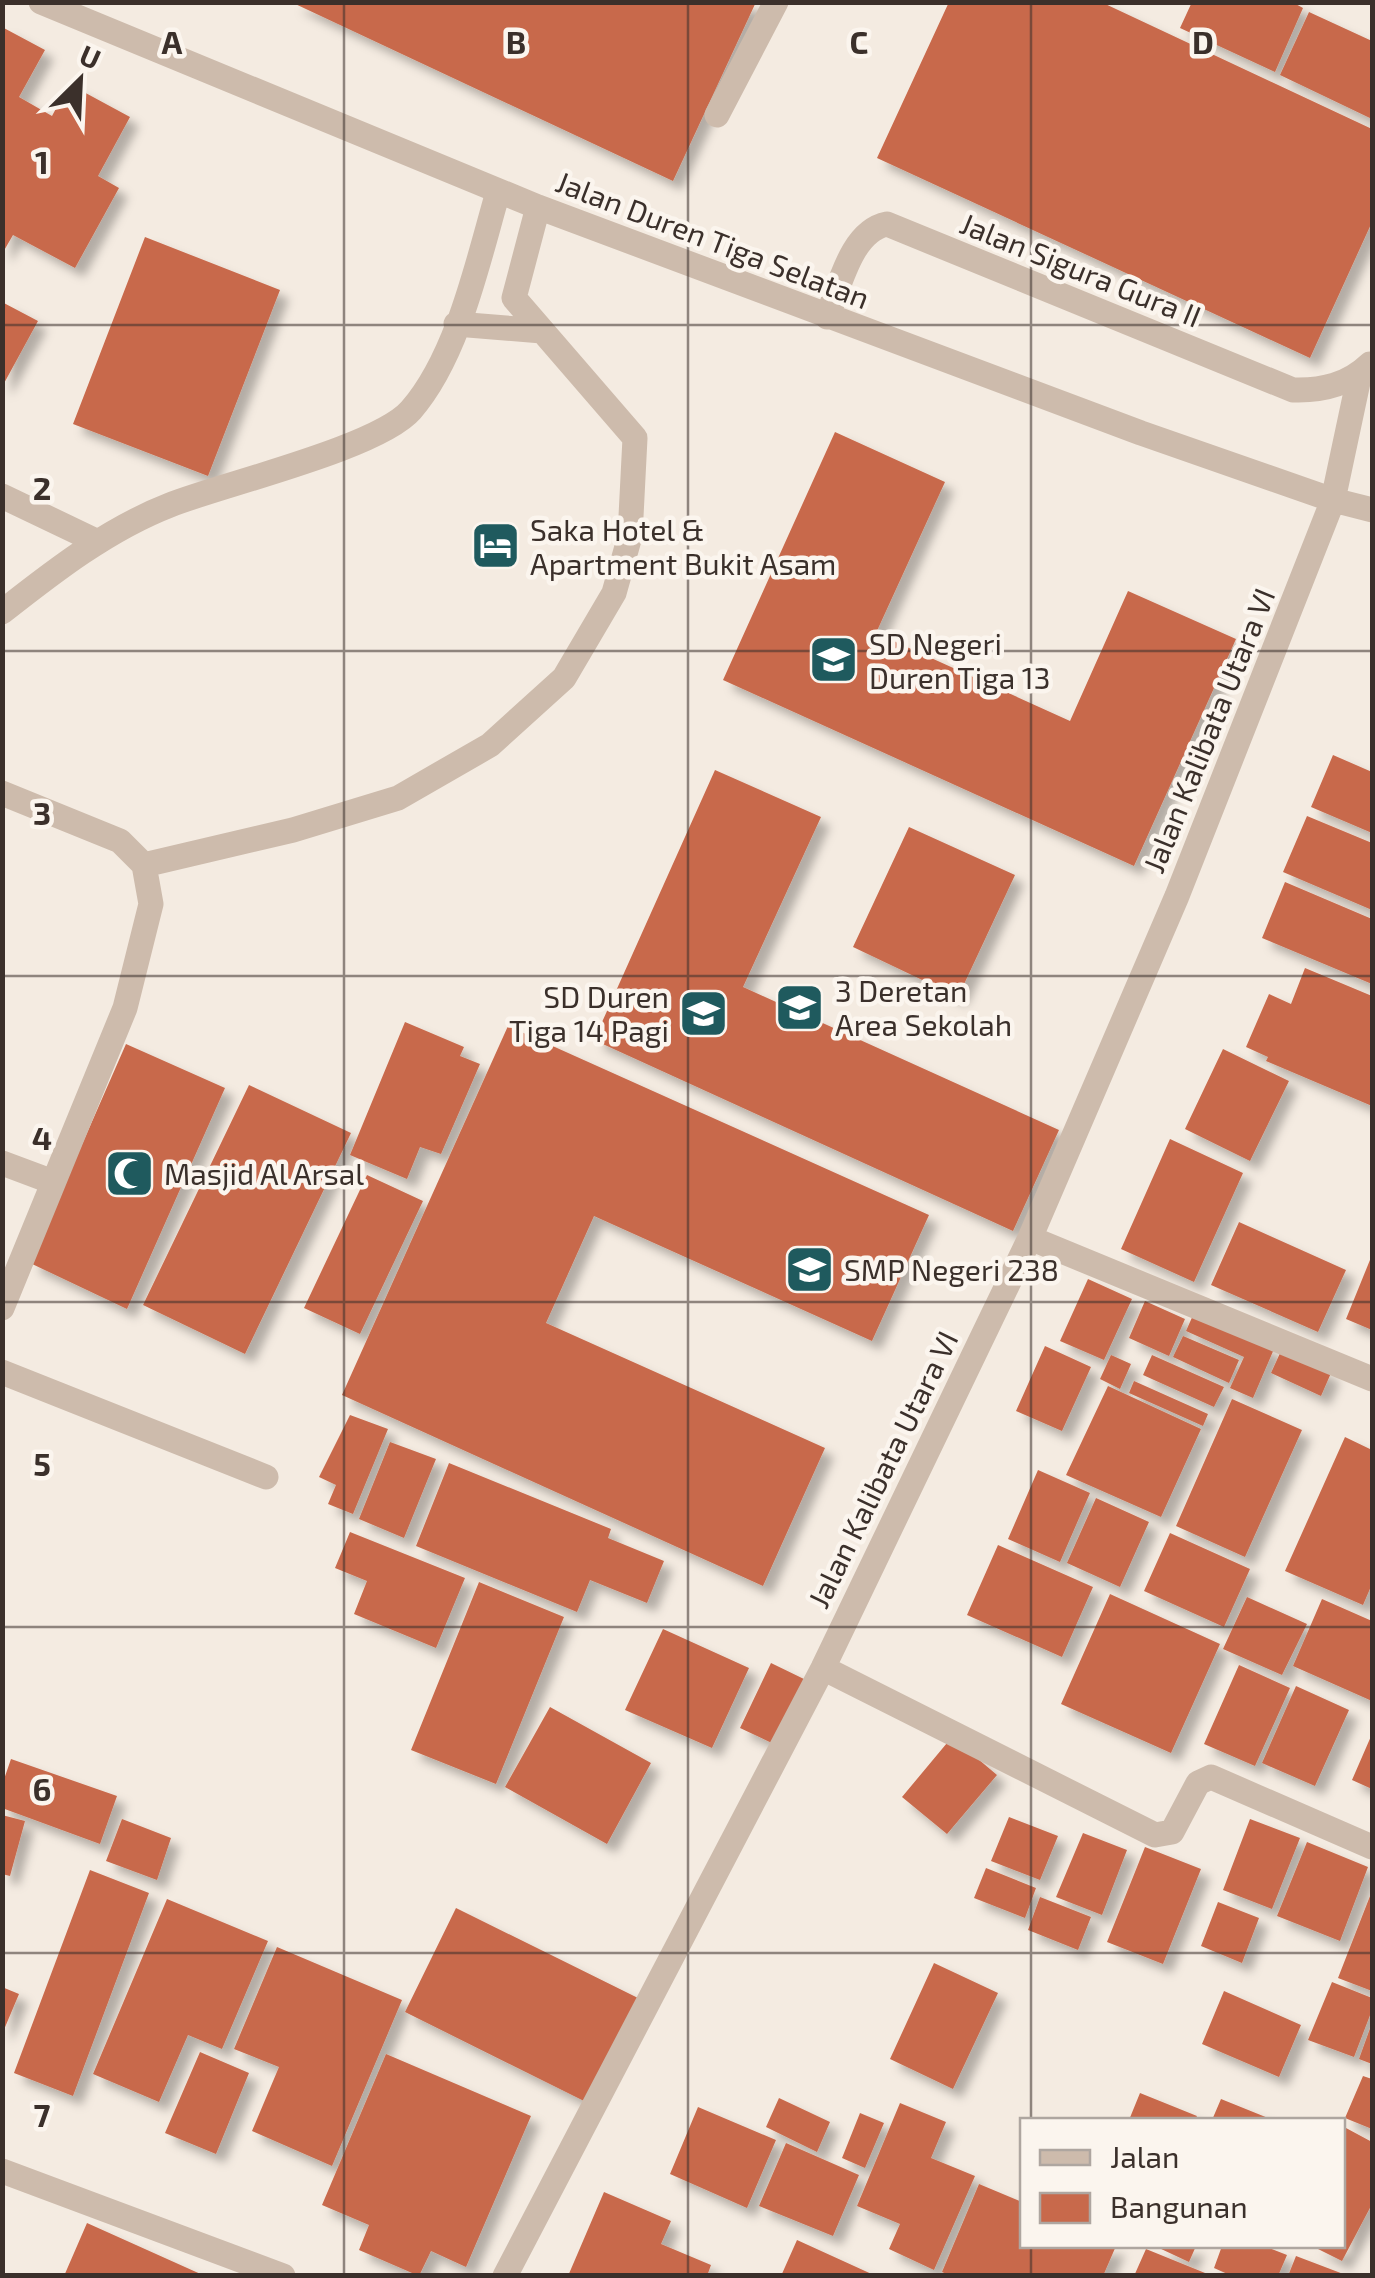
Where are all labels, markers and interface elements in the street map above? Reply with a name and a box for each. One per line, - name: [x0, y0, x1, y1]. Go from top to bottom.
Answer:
- text: A: [162, 22, 183, 60]
- text: B: [506, 22, 526, 60]
- text: C: [850, 22, 868, 60]
- text: D: [1192, 22, 1214, 60]
- north arrow: [30, 30, 130, 130]
- text: U: [75, 37, 106, 76]
- text: 1: [35, 142, 49, 180]
- street label: Jalan Duren Tiga Selatan: [551, 163, 875, 315]
- street label: Jalan Sigura Gura II: [955, 204, 1207, 334]
- text: 2: [33, 468, 51, 506]
- place label: Saka Hotel & Apartment Bukit Asam: [530, 511, 836, 581]
- hotel icon: Saka Hotel & Apartment Bukit Asam: [469, 520, 521, 572]
- street label: Jalan Kalibata Utara VI: [1134, 583, 1282, 877]
- place label: SD Negeri Duren Tiga 13: [869, 625, 1050, 695]
- school or university icon: SD Negeri Duren Tiga 13: [808, 634, 860, 686]
- text: 3: [33, 793, 51, 831]
- place label: 3 Deretan Area Sekolah: [835, 972, 1012, 1042]
- place label: SD Duren Tiga 14 Pagi: [509, 978, 669, 1048]
- school or university icon: 3 Deretan Area Sekolah: [774, 981, 826, 1033]
- school or university icon: SD Duren Tiga 14 Pagi: [678, 987, 730, 1039]
- text: 4: [32, 1118, 52, 1156]
- mosque icon: Masjid Al Arsal: [103, 1147, 155, 1199]
- place label: Masjid Al Arsal: [164, 1155, 364, 1191]
- school or university icon: SMP Negeri 238: [783, 1243, 835, 1295]
- place label: SMP Negeri 238: [844, 1251, 1059, 1287]
- street label: Jalan Kalibata Utara VI: [799, 1325, 965, 1613]
- text: 5: [33, 1444, 51, 1482]
- text: 6: [33, 1769, 51, 1807]
- text: 7: [34, 2095, 51, 2133]
- legend: [1020, 2118, 1345, 2248]
- text: Jalan: [1110, 2138, 1179, 2174]
- text: Bangunan: [1110, 2188, 1248, 2224]

